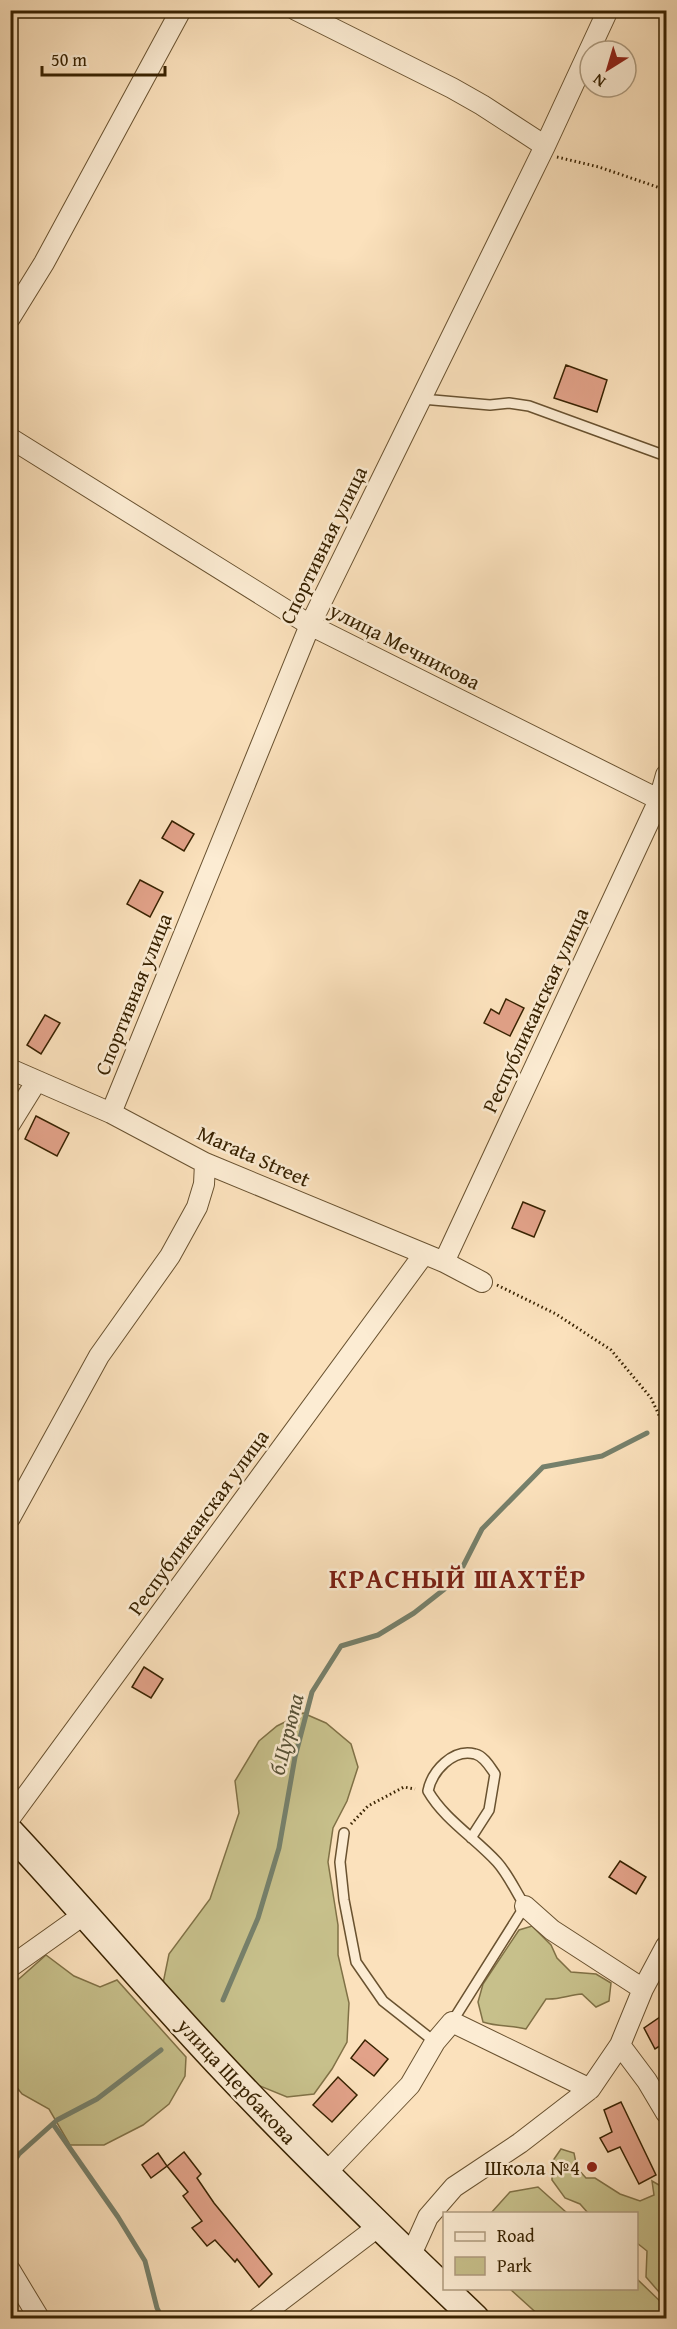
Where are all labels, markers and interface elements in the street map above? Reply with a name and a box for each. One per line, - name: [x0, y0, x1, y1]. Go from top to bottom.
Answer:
- scale bar: [42, 39, 165, 77]
- north arrow: [578, 39, 638, 99]
- text: 50 m: [51, 46, 87, 73]
- text: N: [587, 68, 610, 94]
- street label: Спортивная улица: [271, 461, 375, 629]
- street label: улица Мечникова: [323, 594, 486, 697]
- street label: Республиканская улица: [474, 902, 596, 1118]
- street label: Спортивная улица: [86, 908, 180, 1080]
- street label: Marata Street: [193, 1117, 316, 1195]
- street label: Республиканская улица: [120, 1423, 276, 1621]
- district label: КРАСНЫЙ ШАХТЁР: [329, 1558, 587, 1598]
- water label: б.Цурюпа: [260, 1690, 312, 1778]
- street label: улица Щербакова: [169, 2010, 304, 2151]
- place label: Школа №4: [485, 2152, 580, 2183]
- marker: Школа №4: [585, 2160, 599, 2174]
- legend: [443, 2212, 638, 2290]
- text: Road: [497, 2222, 535, 2249]
- text: Park: [497, 2252, 533, 2279]

